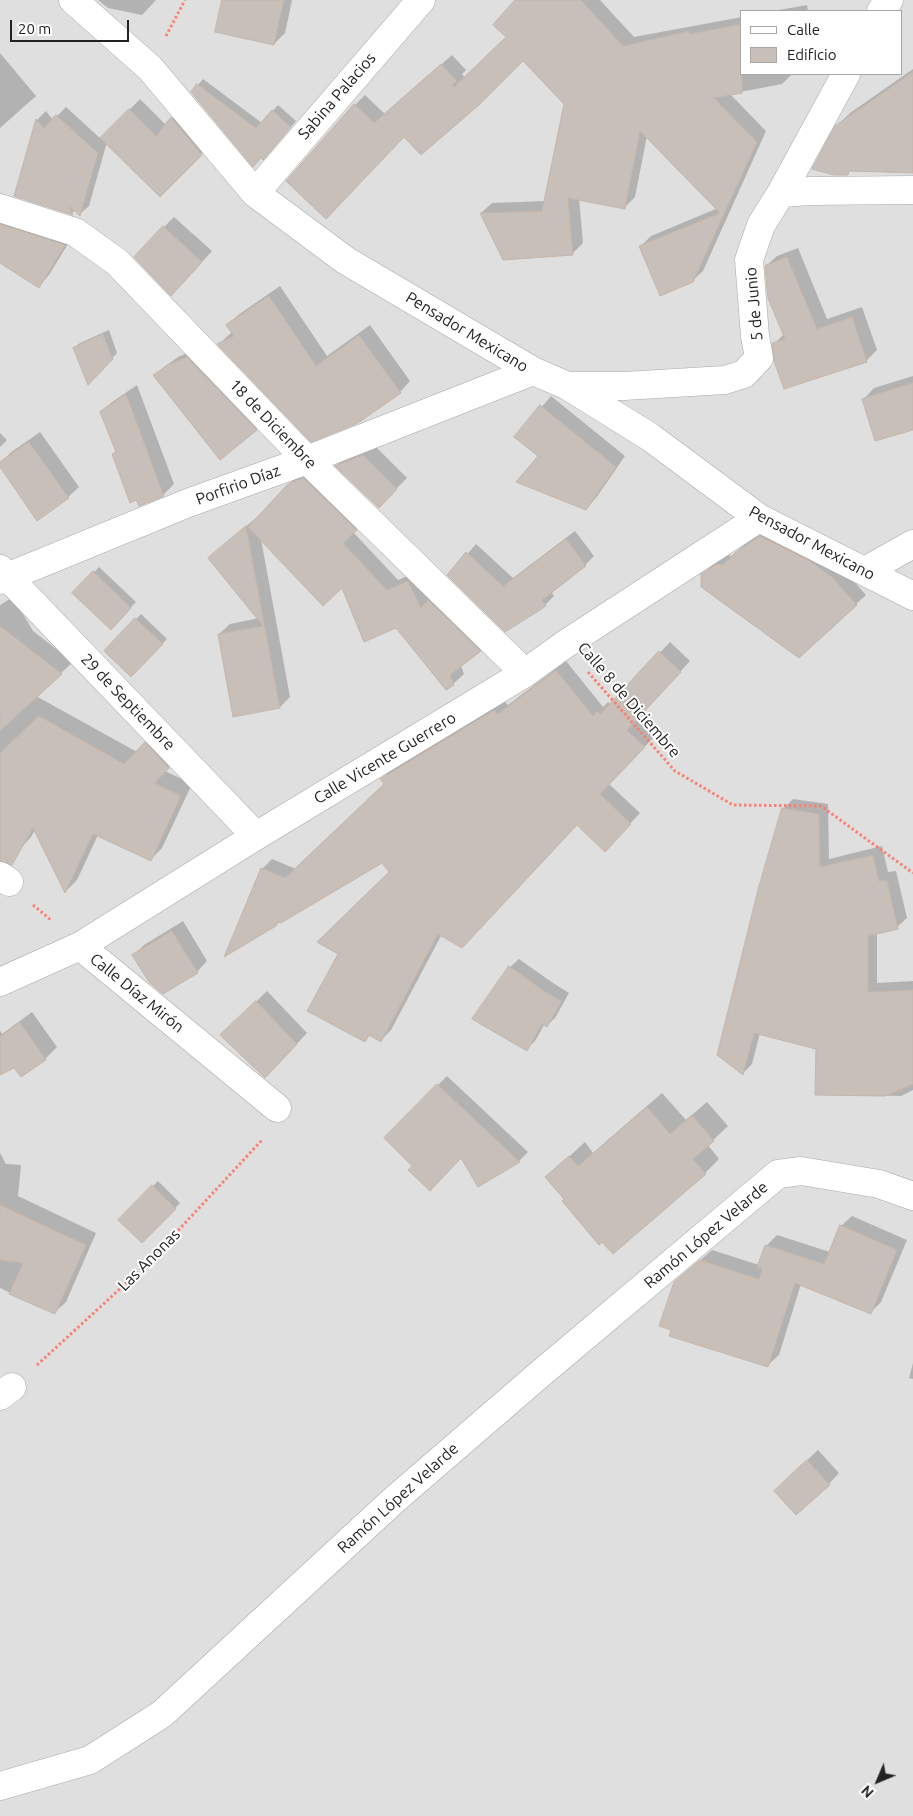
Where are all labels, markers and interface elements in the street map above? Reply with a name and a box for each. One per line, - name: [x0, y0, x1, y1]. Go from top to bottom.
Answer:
- scale bar: [12, 10, 131, 42]
- legend: [740, 10, 903, 75]
- text: 20 m: [18, 20, 51, 37]
- text: Calle: [787, 21, 820, 38]
- text: Edificio: [787, 46, 836, 63]
- street label: Sabina Palacios: [294, 49, 380, 143]
- street label: 5 de Junio: [741, 266, 767, 342]
- street label: Pensador Mexicano: [402, 288, 532, 376]
- street label: 18 de Diciembre: [225, 375, 321, 473]
- street label: Porfirio Díaz: [193, 461, 283, 509]
- street label: Pensador Mexicano: [746, 502, 878, 584]
- street label: Calle 8 de Diciembre: [574, 638, 684, 762]
- street label: 29 de Septiembre: [77, 650, 179, 754]
- street label: Calle Vicente Guerrero: [310, 708, 460, 808]
- street label: Calle Díaz Mirón: [86, 949, 188, 1037]
- street label: Ramón López Velarde: [640, 1178, 772, 1292]
- street label: Las Anonas: [114, 1225, 184, 1295]
- street label: Ramón López Velarde: [334, 1439, 462, 1557]
- north arrow: [853, 1756, 903, 1806]
- text: N: [858, 1782, 877, 1801]

